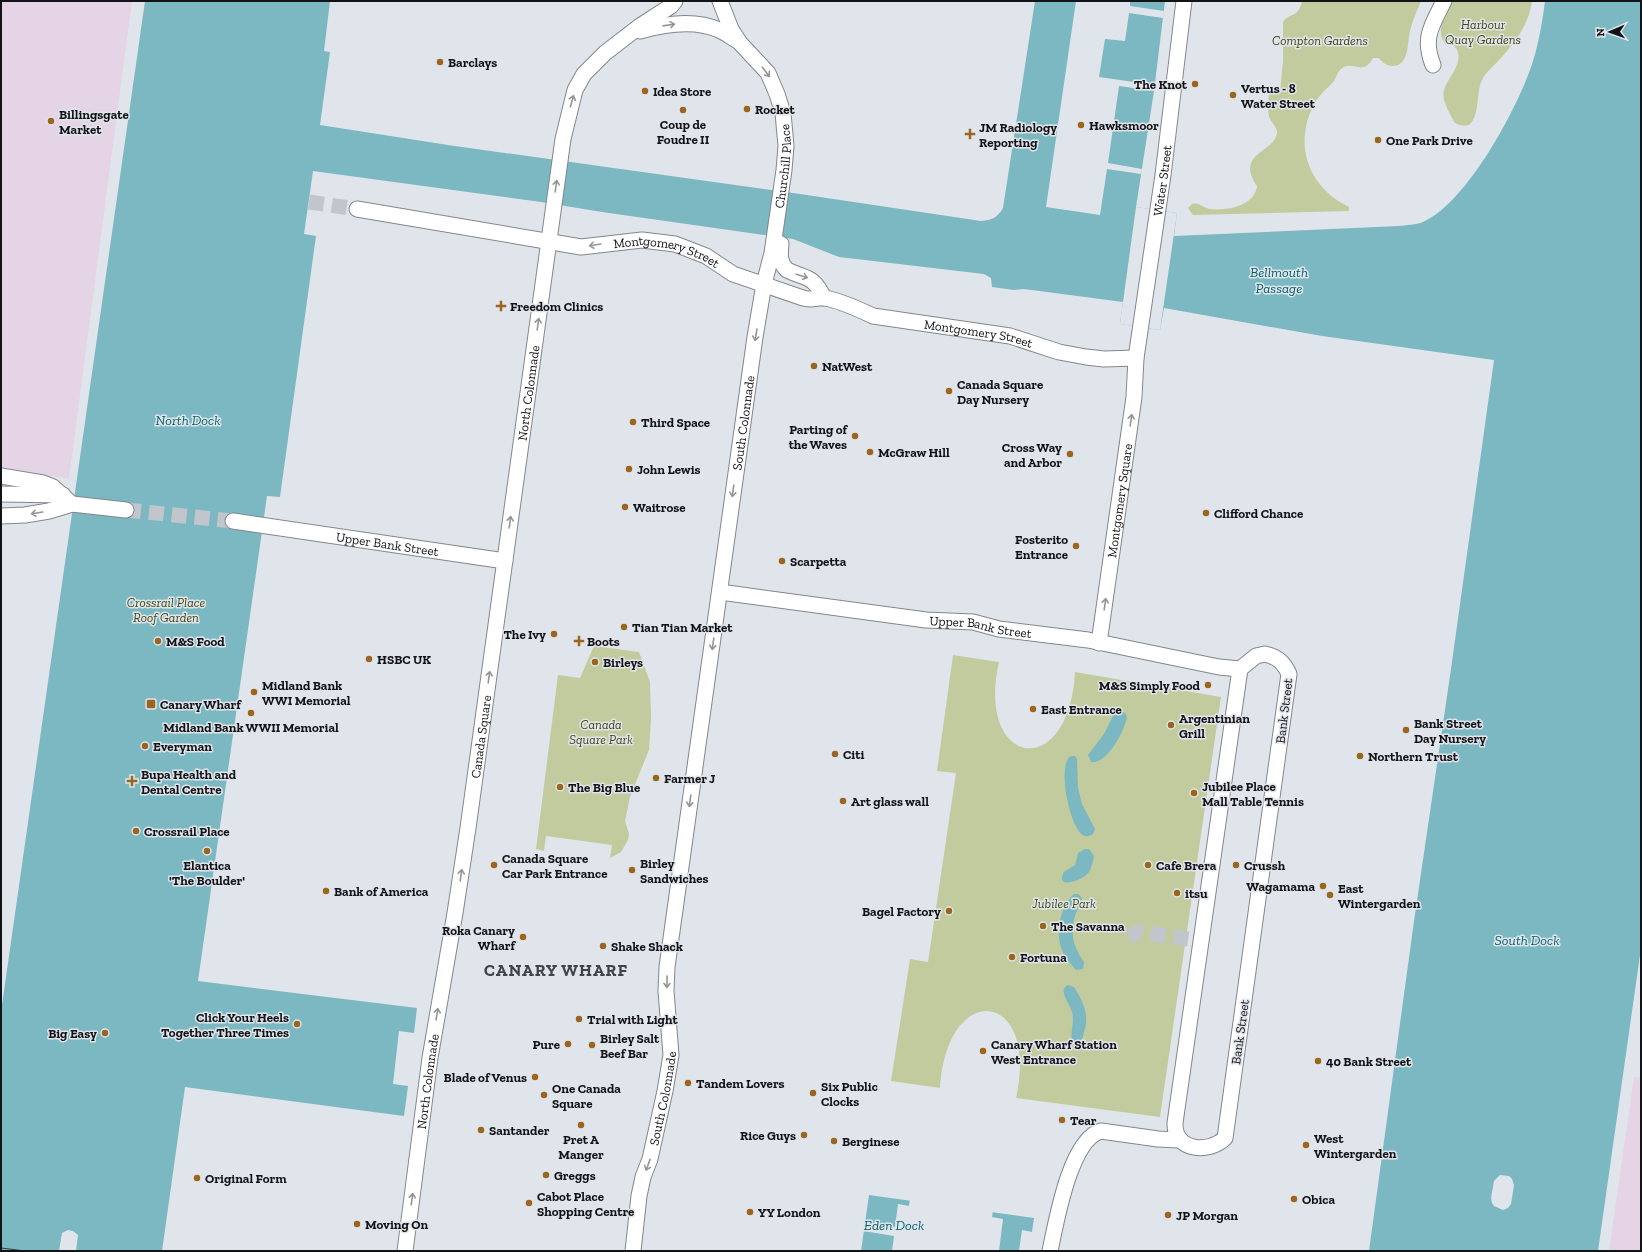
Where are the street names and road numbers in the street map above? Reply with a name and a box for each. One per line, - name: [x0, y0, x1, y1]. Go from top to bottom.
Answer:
- street label: Churchill Place: [771, 123, 794, 209]
- street label: Water Street: [1150, 144, 1174, 217]
- street label: Montgomery Street: [613, 232, 723, 271]
- street label: Montgomery Street: [923, 316, 1035, 351]
- street label: North Colonnade: [514, 344, 542, 441]
- street label: South Colonnade: [729, 374, 757, 471]
- street label: Montgomery Square: [1104, 442, 1135, 558]
- street label: Upper Bank Street: [335, 529, 440, 559]
- street label: Upper Bank Street: [929, 613, 1033, 640]
- street label: Bank Street: [1273, 677, 1295, 744]
- street label: Canada Square: [467, 694, 494, 779]
- street label: Bank Street: [1228, 998, 1252, 1065]
- street label: North Colonnade: [413, 1033, 442, 1130]
- street label: South Colonnade: [646, 1051, 679, 1147]

